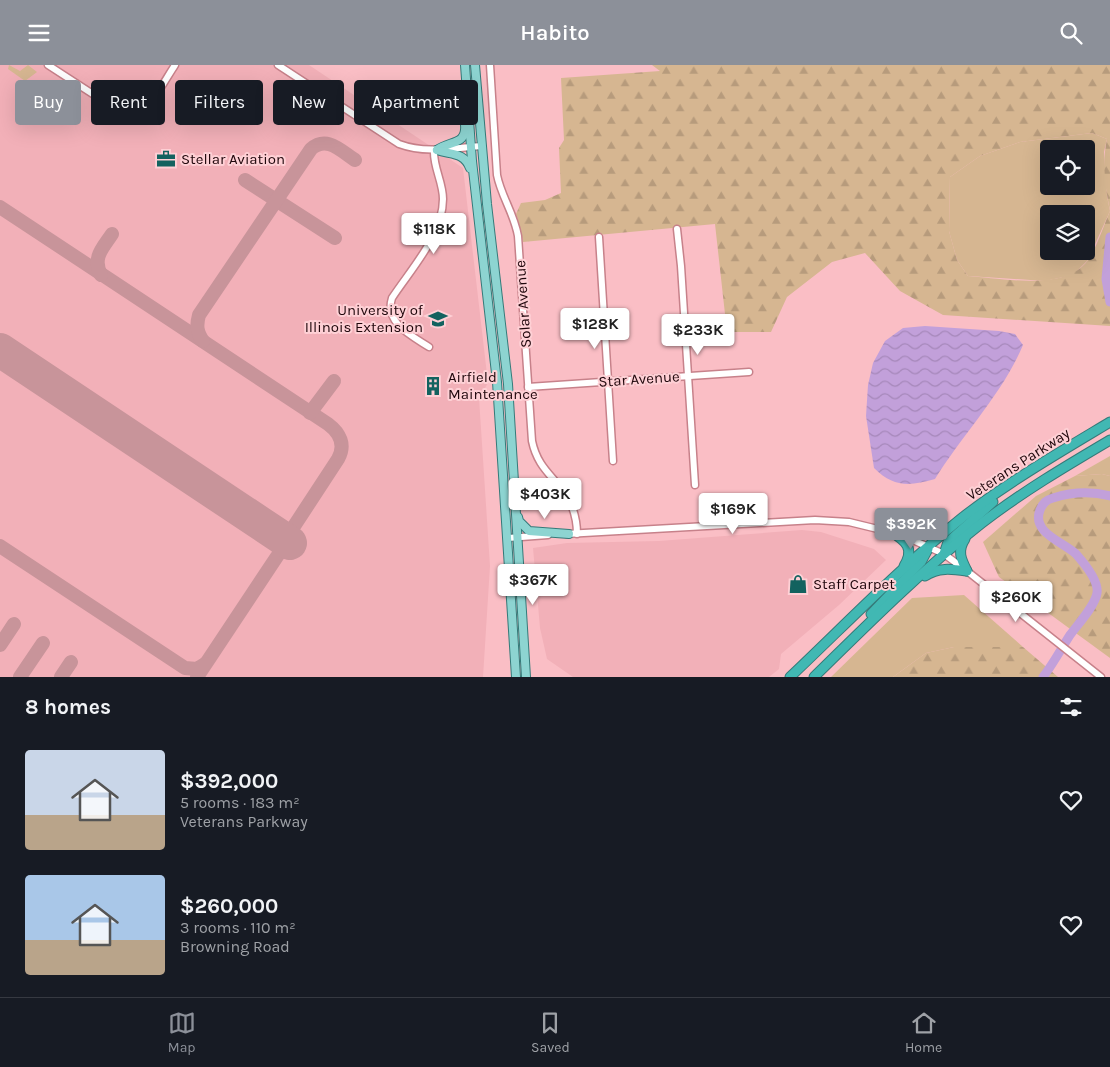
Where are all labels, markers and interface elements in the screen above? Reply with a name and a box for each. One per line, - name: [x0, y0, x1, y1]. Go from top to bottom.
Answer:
- icon: menu: [25, 19, 53, 47]
- icon: search: [1057, 19, 1085, 47]
- text: Habito: [520, 20, 590, 46]
- chip: Buy: [15, 80, 81, 125]
- chip: Rent: [91, 80, 165, 125]
- chip: Filters: [175, 80, 263, 125]
- chip: New: [273, 80, 344, 125]
- chip: Apartment: [354, 80, 478, 125]
- map controls: [1040, 140, 1095, 260]
- button: locate: [1040, 140, 1095, 195]
- office icon: Stellar Aviation: [155, 148, 177, 170]
- place label: Stellar Aviation: [181, 150, 285, 168]
- button: layers: [1040, 205, 1095, 260]
- pin: $118K: [399, 213, 469, 255]
- text: $118K: [412, 219, 456, 238]
- street label: Solar Avenue: [511, 259, 535, 349]
- place label: University of Illinois Extension: [305, 301, 424, 336]
- pin: $128K: [560, 307, 630, 350]
- school or university icon: University of Illinois Extension: [427, 308, 449, 330]
- pin: $233K: [663, 313, 733, 356]
- text: $128K: [571, 314, 619, 333]
- text: $233K: [672, 320, 724, 339]
- street label: Star Avenue: [598, 367, 680, 391]
- place label: Airfield Maintenance: [448, 368, 538, 403]
- building icon: Airfield Maintenance: [422, 375, 444, 397]
- street label: Veterans Parkway: [963, 424, 1073, 504]
- pin: $403K: [510, 477, 580, 520]
- text: $403K: [519, 484, 571, 503]
- pin: $169K: [698, 493, 768, 535]
- text: $169K: [710, 499, 756, 518]
- pin: $392K: [876, 507, 946, 550]
- text: $392K: [886, 514, 936, 533]
- pin: $367K: [498, 563, 568, 606]
- text: $367K: [508, 570, 558, 589]
- shop icon: Staff Carpet: [787, 573, 809, 595]
- place label: Staff Carpet: [813, 575, 895, 593]
- pin: $260K: [981, 581, 1051, 623]
- text: $260K: [991, 587, 1042, 606]
- icon: filters: [1057, 693, 1085, 721]
- text: 8 homes: [25, 695, 111, 719]
- text: $392,000: [180, 769, 278, 793]
- icon: home: [65, 770, 125, 830]
- icon: heart: [1057, 786, 1085, 814]
- text: 5 rooms · 183 m²: [180, 793, 300, 812]
- text: Veterans Parkway: [180, 812, 308, 831]
- text: $260,000: [180, 894, 278, 918]
- icon: home: [65, 895, 125, 955]
- icon: heart: [1057, 911, 1085, 939]
- text: 3 rooms · 110 m²: [180, 918, 296, 937]
- text: Browning Road: [180, 937, 290, 956]
- tab: Map: [168, 1009, 196, 1056]
- tab: Saved: [531, 1009, 570, 1056]
- tab: Home: [905, 1009, 942, 1056]

